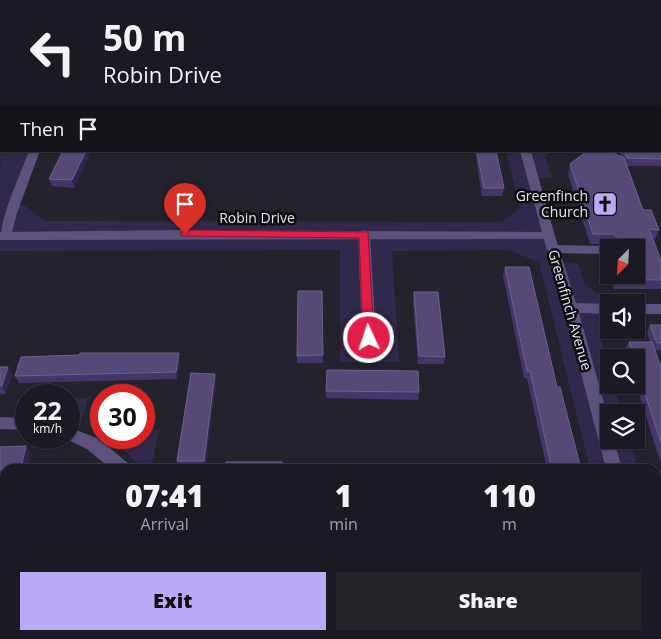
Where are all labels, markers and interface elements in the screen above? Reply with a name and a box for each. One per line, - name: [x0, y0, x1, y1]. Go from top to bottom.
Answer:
- text: 50 m: [103, 14, 186, 61]
- icon: left: [20, 20, 85, 85]
- text: Robin Drive: [103, 59, 222, 89]
- icon: arrive: [74, 115, 102, 143]
- text: Then: [20, 116, 64, 142]
- pin: [164, 183, 206, 234]
- place label: Greenfinch Church: [516, 186, 588, 221]
- icon: arrive: [171, 190, 199, 218]
- church icon: Greenfinch Church: [592, 191, 618, 217]
- street label: Robin Drive: [219, 208, 295, 227]
- north arrow: [600, 239, 645, 284]
- map controls: [600, 239, 645, 449]
- street label: Greenfinch Avenue: [544, 247, 597, 373]
- button: sound: [600, 294, 645, 339]
- position arrow: [342, 311, 394, 363]
- button: search: [600, 349, 645, 394]
- speed limit sign: 30: [90, 384, 155, 449]
- text: 22: [33, 393, 62, 427]
- button: layers: [600, 404, 645, 449]
- text: km/h: [33, 420, 62, 437]
- text: 07:41: [125, 475, 204, 516]
- text: 1: [335, 475, 352, 516]
- text: 110: [483, 475, 536, 516]
- text: Arrival: [141, 513, 189, 535]
- text: min: [329, 513, 358, 535]
- text: m: [502, 513, 517, 535]
- button: Exit: [20, 572, 326, 630]
- button: Share: [336, 572, 641, 630]

